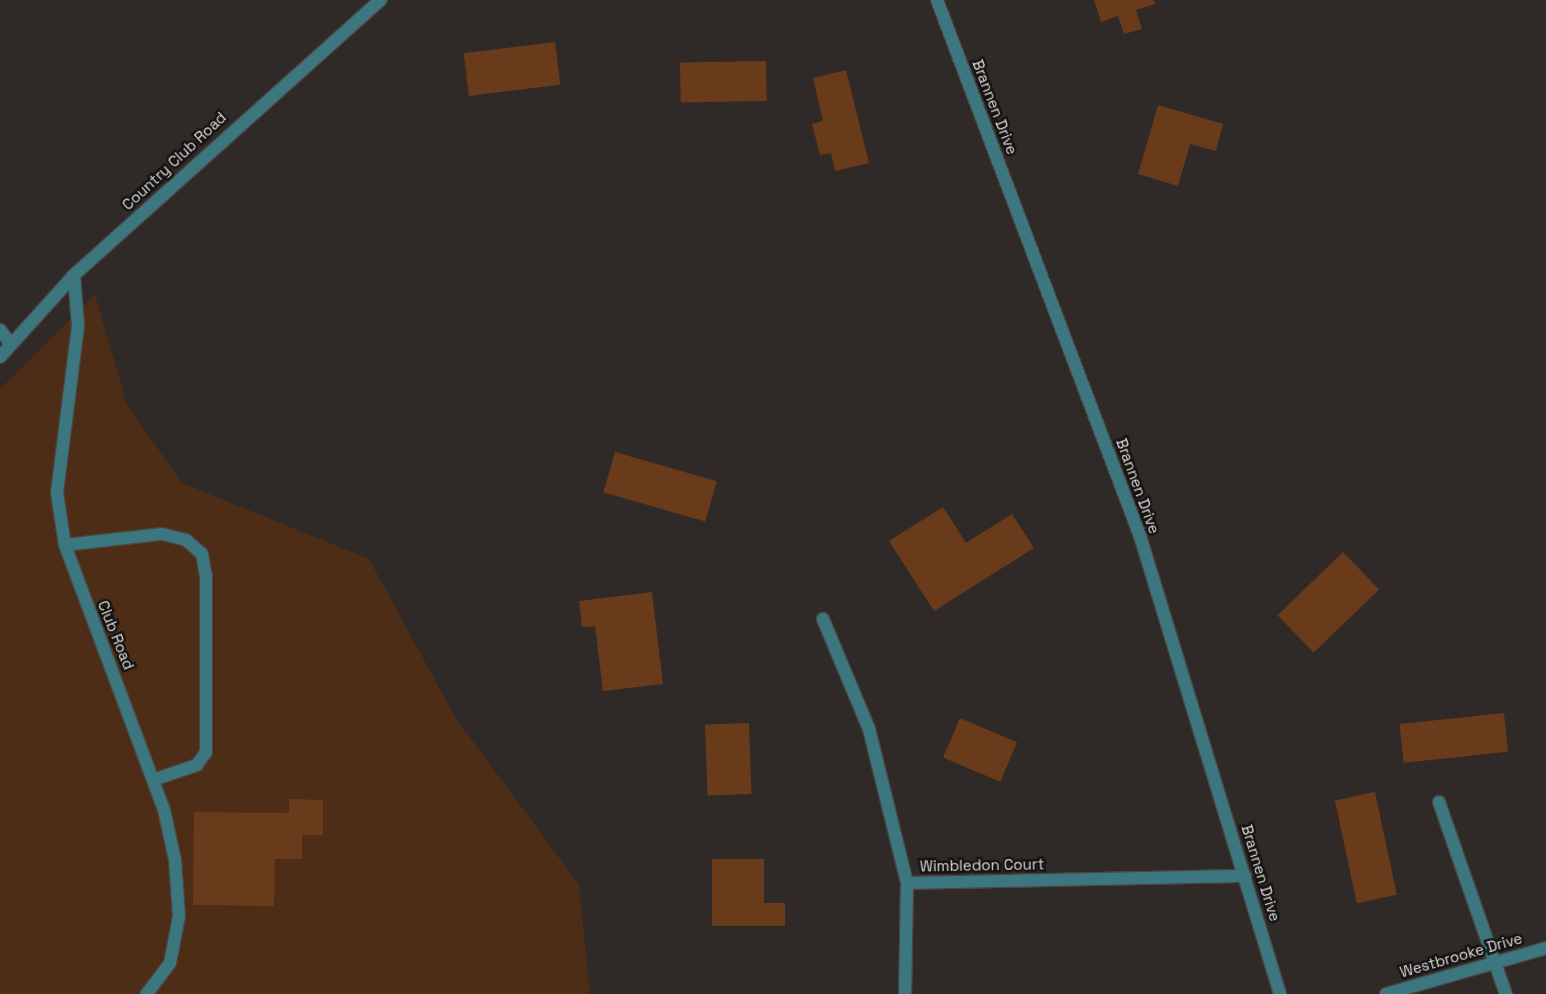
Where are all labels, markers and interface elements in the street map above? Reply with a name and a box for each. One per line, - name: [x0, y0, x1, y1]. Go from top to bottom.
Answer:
- street label: Brannen Drive: [969, 57, 1021, 157]
- street label: Country Club Road: [118, 108, 230, 214]
- street label: Brannen Drive: [1112, 436, 1164, 536]
- street label: Club Road: [94, 598, 138, 672]
- street label: Brannen Drive: [1238, 822, 1284, 924]
- street label: Wimbledon Court: [920, 855, 1044, 875]
- street label: Westbrooke Drive: [1398, 929, 1524, 981]

